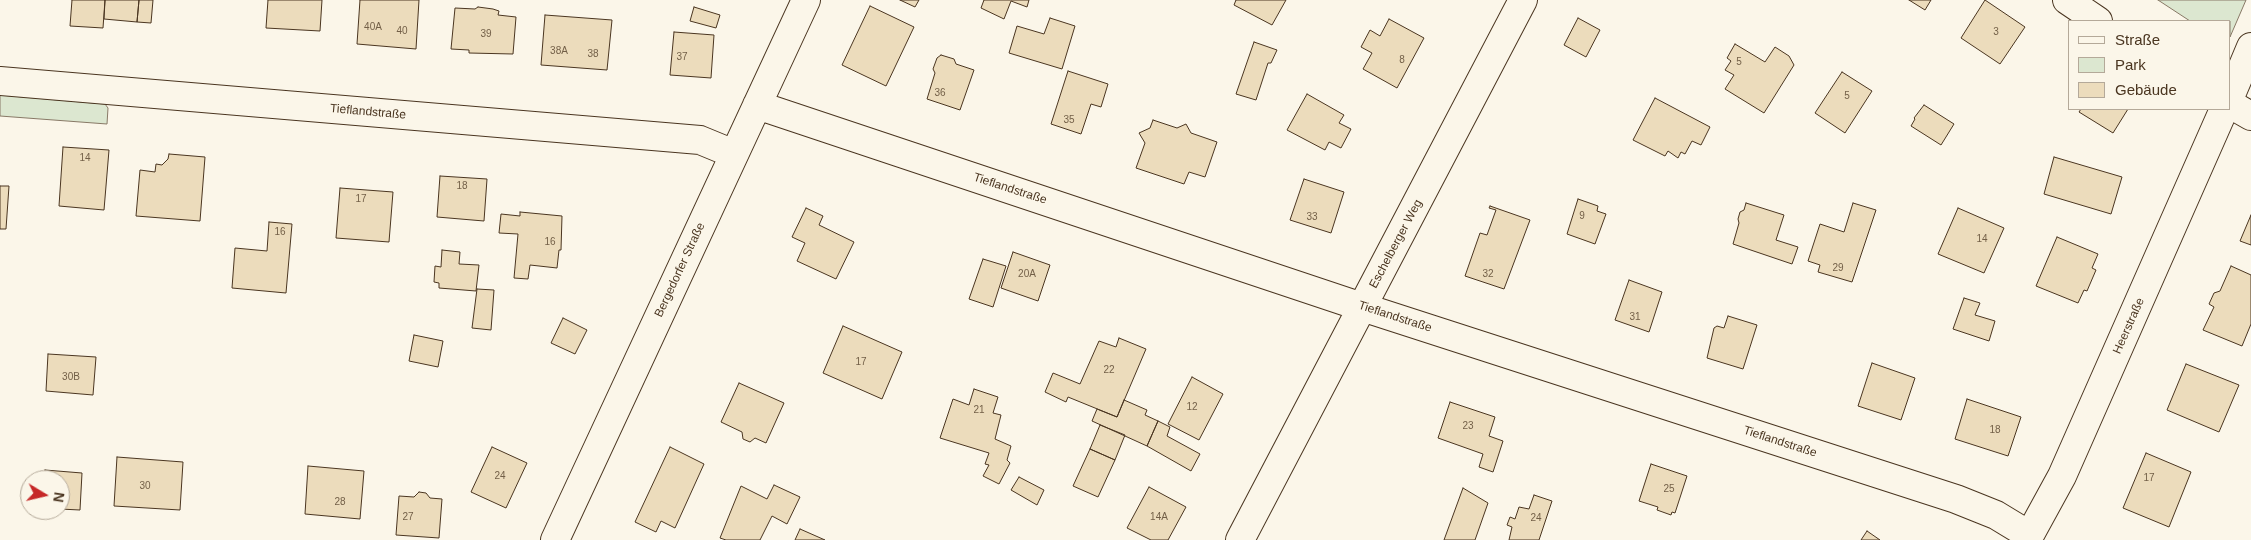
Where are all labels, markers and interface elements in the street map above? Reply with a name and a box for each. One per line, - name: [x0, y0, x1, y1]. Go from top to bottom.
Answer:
- legend: [2068, 20, 2231, 110]
- house number: 40A: [364, 21, 382, 33]
- house number: 40: [396, 25, 408, 37]
- house number: 3: [1993, 26, 1999, 38]
- house number: 39: [480, 28, 492, 40]
- text: Straße: [2115, 31, 2160, 48]
- house number: 38A: [550, 45, 568, 57]
- house number: 38: [587, 48, 599, 60]
- house number: 37: [676, 51, 688, 63]
- house number: 8: [1399, 54, 1405, 66]
- house number: 5: [1736, 56, 1742, 68]
- text: Park: [2115, 56, 2146, 73]
- text: Gebäude: [2115, 81, 2177, 98]
- house number: 36: [934, 87, 946, 99]
- house number: 5: [1844, 90, 1850, 102]
- street label: Tieflandstraße: [329, 102, 407, 122]
- house number: 35: [1063, 114, 1075, 126]
- house number: 14: [79, 152, 91, 164]
- street label: Tieflandstraße: [972, 170, 1048, 208]
- house number: 18: [456, 180, 468, 192]
- house number: 17: [355, 193, 367, 205]
- street label: Eschelberger Weg: [1367, 197, 1425, 291]
- house number: 9: [1579, 210, 1585, 222]
- house number: 33: [1306, 211, 1318, 223]
- street label: Bergedorfer Straße: [652, 220, 708, 320]
- house number: 16: [274, 226, 286, 238]
- house number: 14: [1976, 233, 1988, 245]
- house number: 16: [544, 236, 556, 248]
- house number: 29: [1832, 262, 1844, 274]
- house number: 20A: [1018, 268, 1036, 280]
- house number: 32: [1482, 268, 1494, 280]
- street label: Heerstraße: [2110, 296, 2148, 356]
- street label: Tieflandstraße: [1357, 298, 1433, 336]
- house number: 31: [1629, 311, 1641, 323]
- house number: 17: [855, 356, 867, 368]
- house number: 22: [1103, 364, 1115, 376]
- house number: 30B: [62, 371, 80, 383]
- house number: 12: [1186, 401, 1198, 413]
- house number: 21: [973, 404, 985, 416]
- house number: 23: [1462, 420, 1474, 432]
- street label: Tieflandstraße: [1742, 423, 1818, 461]
- house number: 18: [1989, 424, 2001, 436]
- north arrow: [20, 470, 70, 520]
- house number: 24: [494, 470, 506, 482]
- house number: 17: [2143, 472, 2155, 484]
- house number: 30: [139, 480, 151, 492]
- house number: 25: [1663, 483, 1675, 495]
- text: N: [50, 491, 68, 503]
- house number: 28: [334, 496, 346, 508]
- house number: 27: [402, 511, 414, 523]
- house number: 14A: [1150, 511, 1168, 523]
- house number: 24: [1530, 512, 1542, 524]

